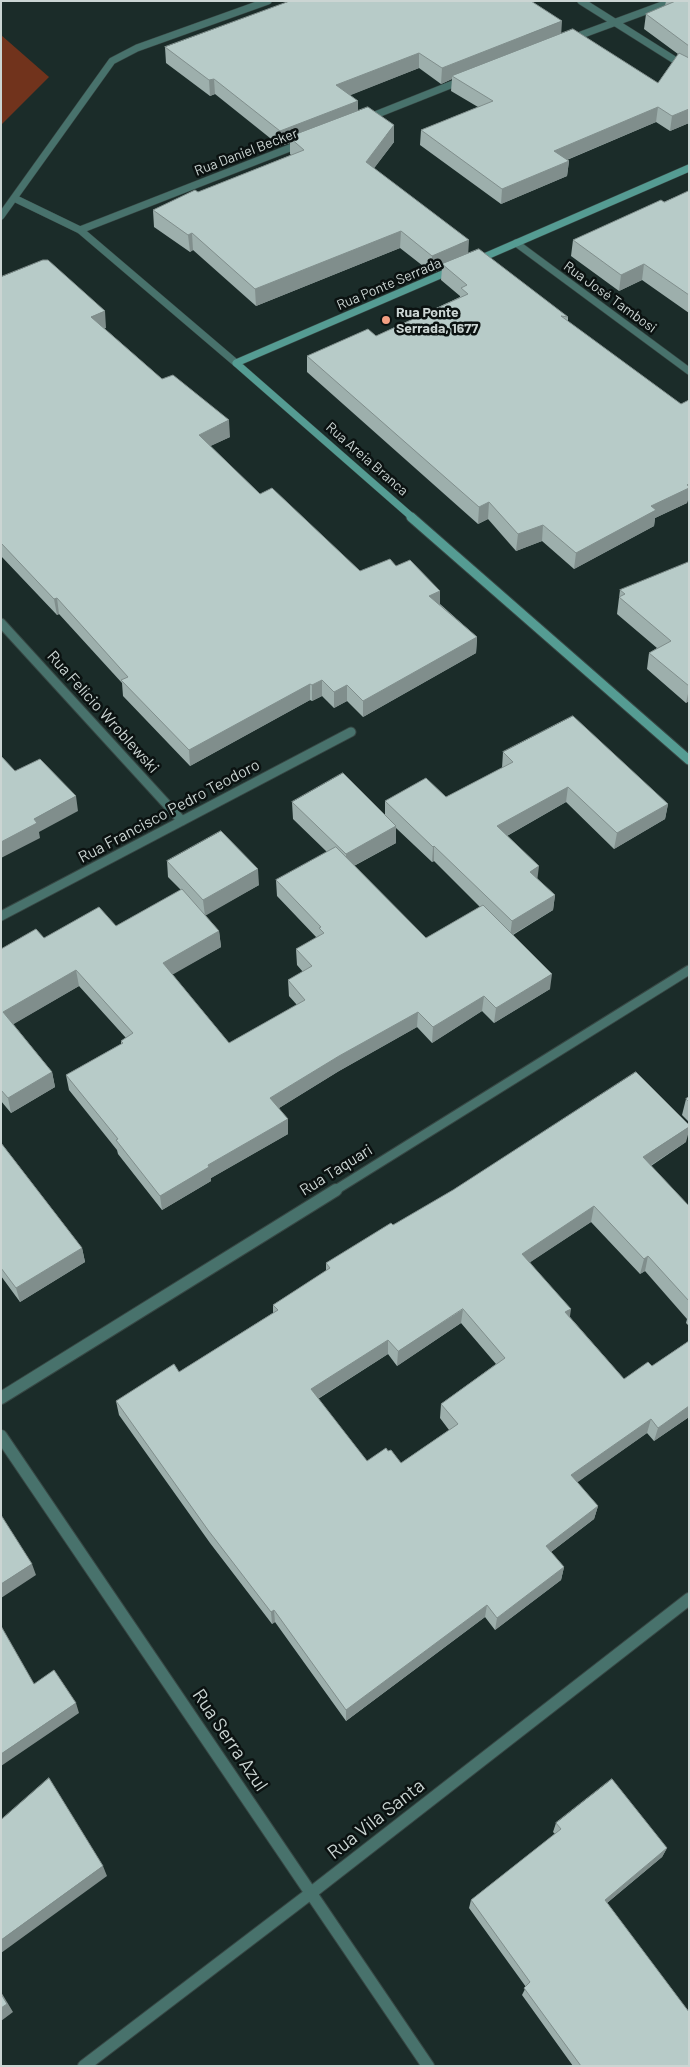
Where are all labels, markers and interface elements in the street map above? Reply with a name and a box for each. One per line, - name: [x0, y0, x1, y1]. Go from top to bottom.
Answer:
- street label: Rua Daniel Becker: [192, 125, 300, 179]
- street label: Rua Ponte Serrada: [334, 254, 444, 314]
- street label: Rua José Tambosi: [560, 258, 660, 336]
- place label: Rua Ponte Serrada, 1677: [396, 304, 478, 336]
- marker: Rua Ponte Serrada, 1677: [380, 314, 392, 326]
- street label: Rua Areia Branca: [322, 419, 412, 499]
- street label: Rua Felício Wroblewski: [43, 647, 163, 777]
- street label: Rua Francisco Pedro Teodoro: [75, 755, 263, 867]
- street label: Rua Taquari: [296, 1140, 376, 1200]
- street label: Rua Serra Azul: [187, 1685, 273, 1795]
- street label: Rua Vila Santa: [323, 1774, 429, 1864]

